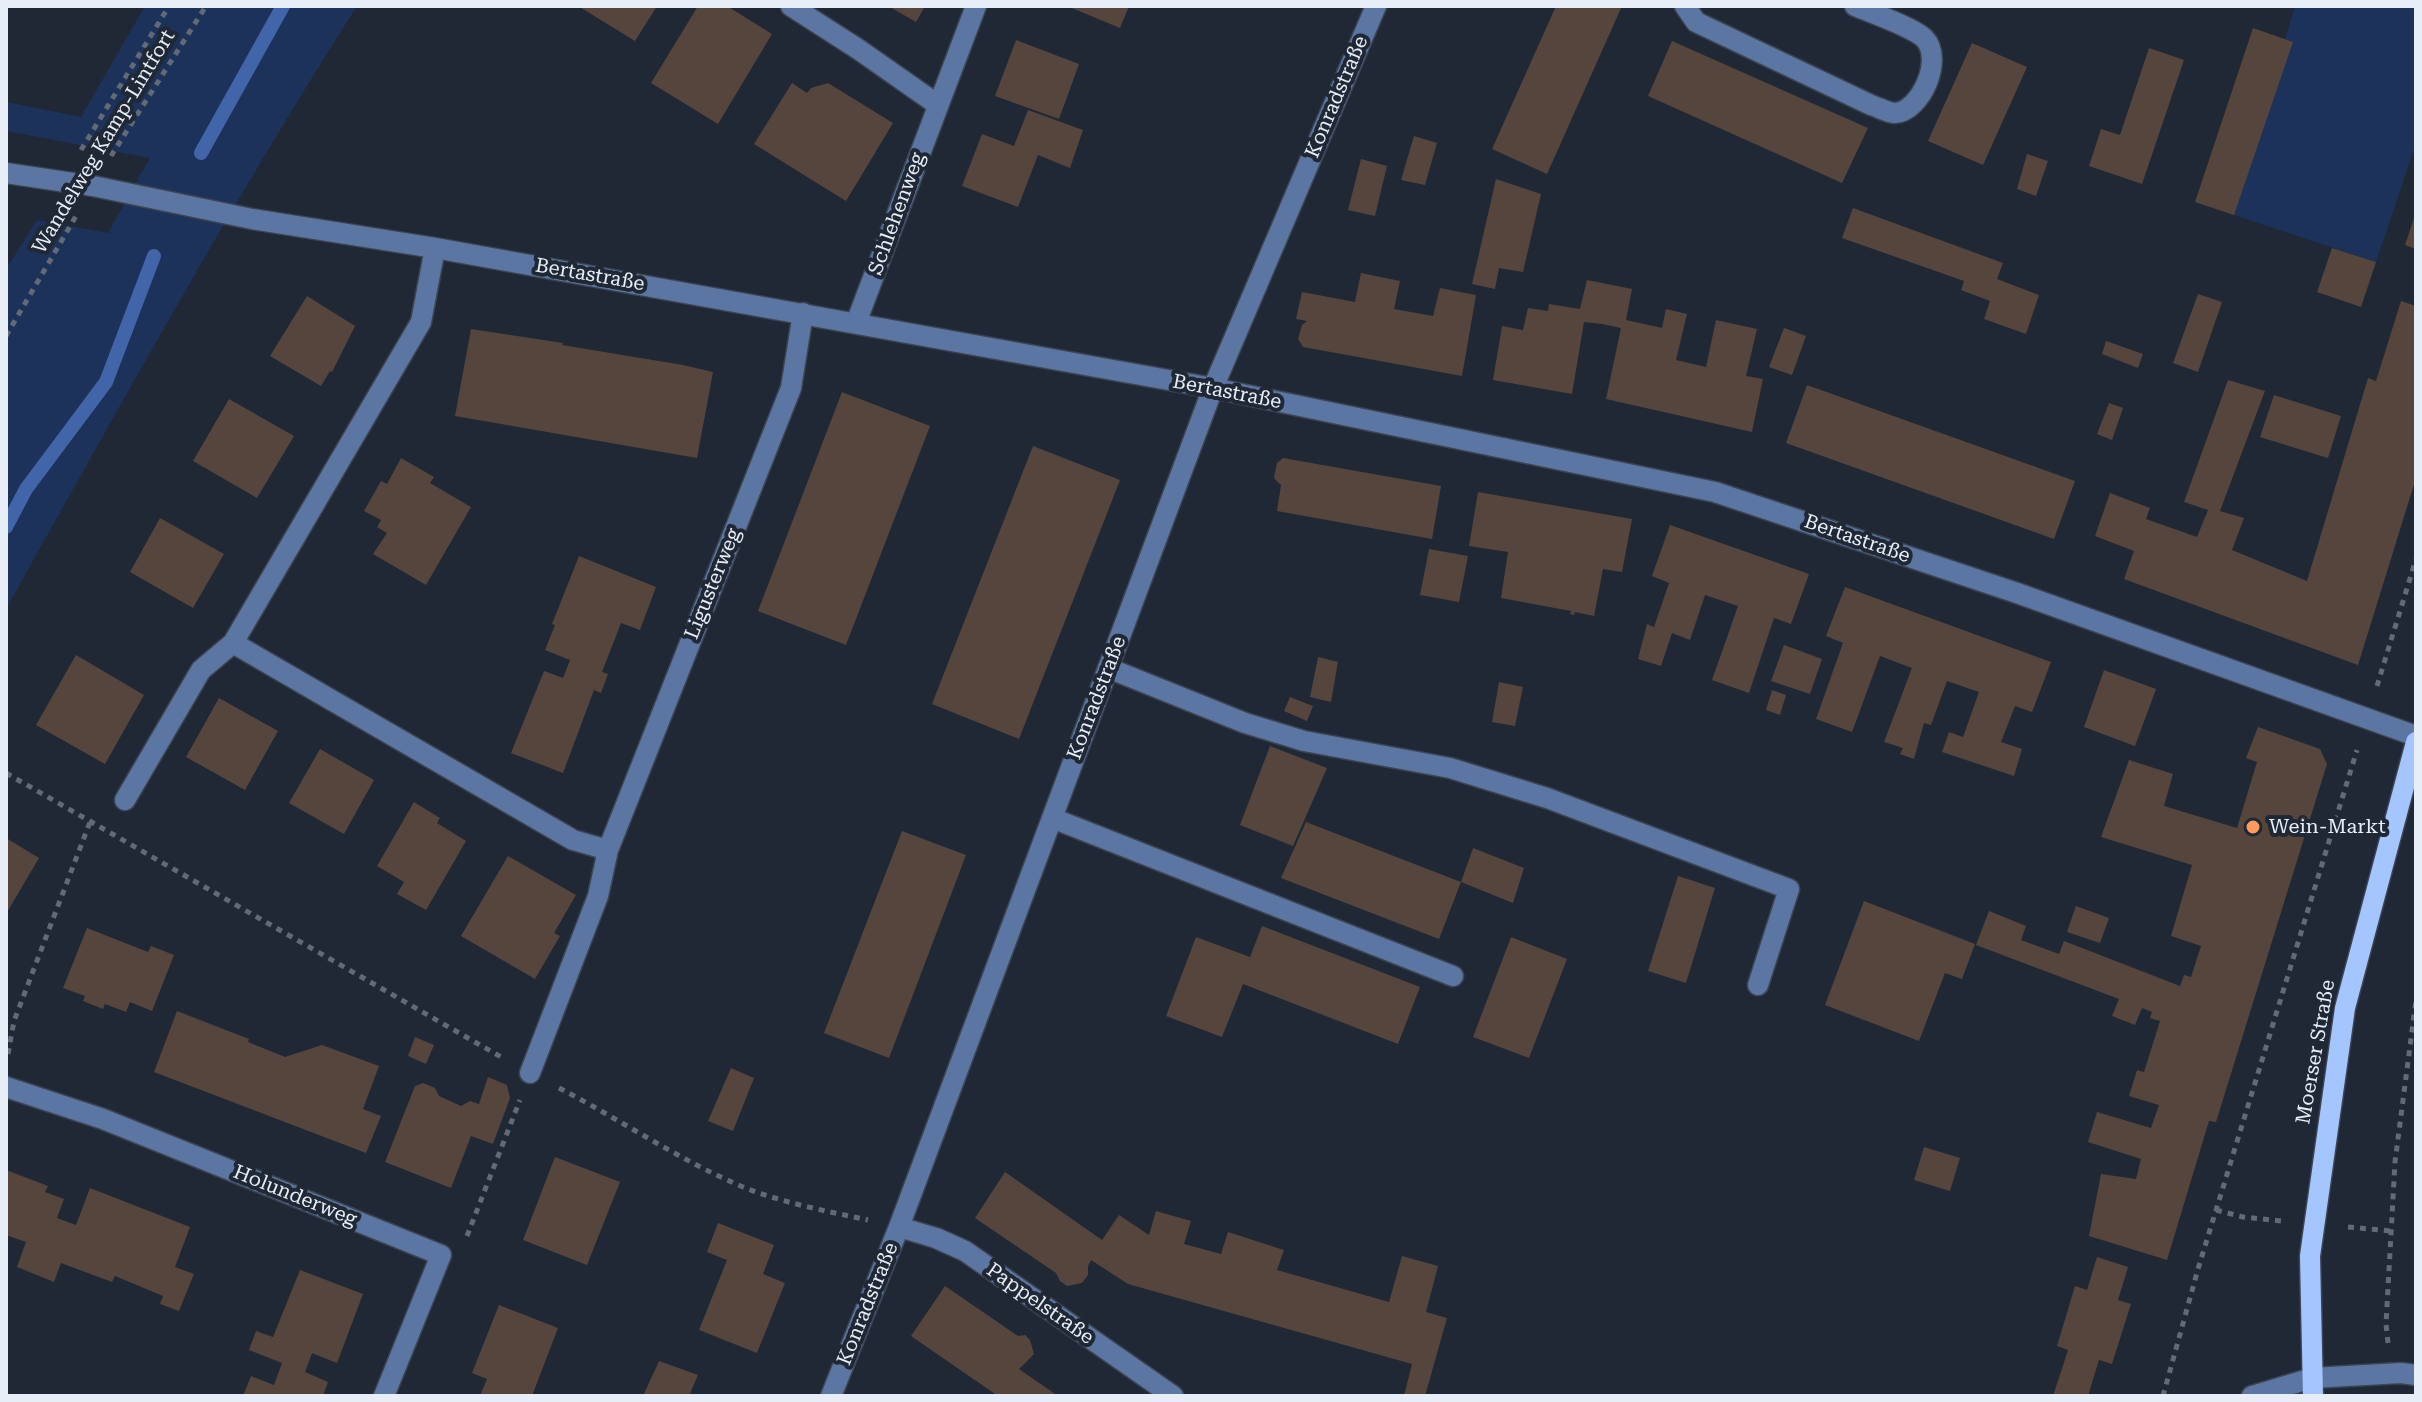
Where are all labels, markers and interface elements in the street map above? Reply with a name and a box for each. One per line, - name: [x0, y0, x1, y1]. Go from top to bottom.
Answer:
- street label: Wandelweg Kamp-Lintfort: [28, 26, 180, 258]
- street label: Konradstraße: [1301, 32, 1373, 162]
- street label: Schlehenweg: [864, 150, 930, 278]
- street label: Bertastraße: [534, 254, 646, 296]
- street label: Bertastraße: [1170, 370, 1284, 414]
- street label: Bertastraße: [1801, 510, 1913, 568]
- street label: Ligusterweg: [680, 525, 746, 643]
- street label: Konradstraße: [1062, 633, 1132, 763]
- place label: Wein-Markt: [2269, 815, 2386, 839]
- marker: Wein-Markt: [2244, 818, 2262, 836]
- street label: Moerser Straße: [2291, 978, 2341, 1126]
- street label: Holunderweg: [230, 1160, 360, 1232]
- street label: Konradstraße: [833, 1239, 903, 1369]
- street label: Pappelstraße: [982, 1258, 1098, 1350]

